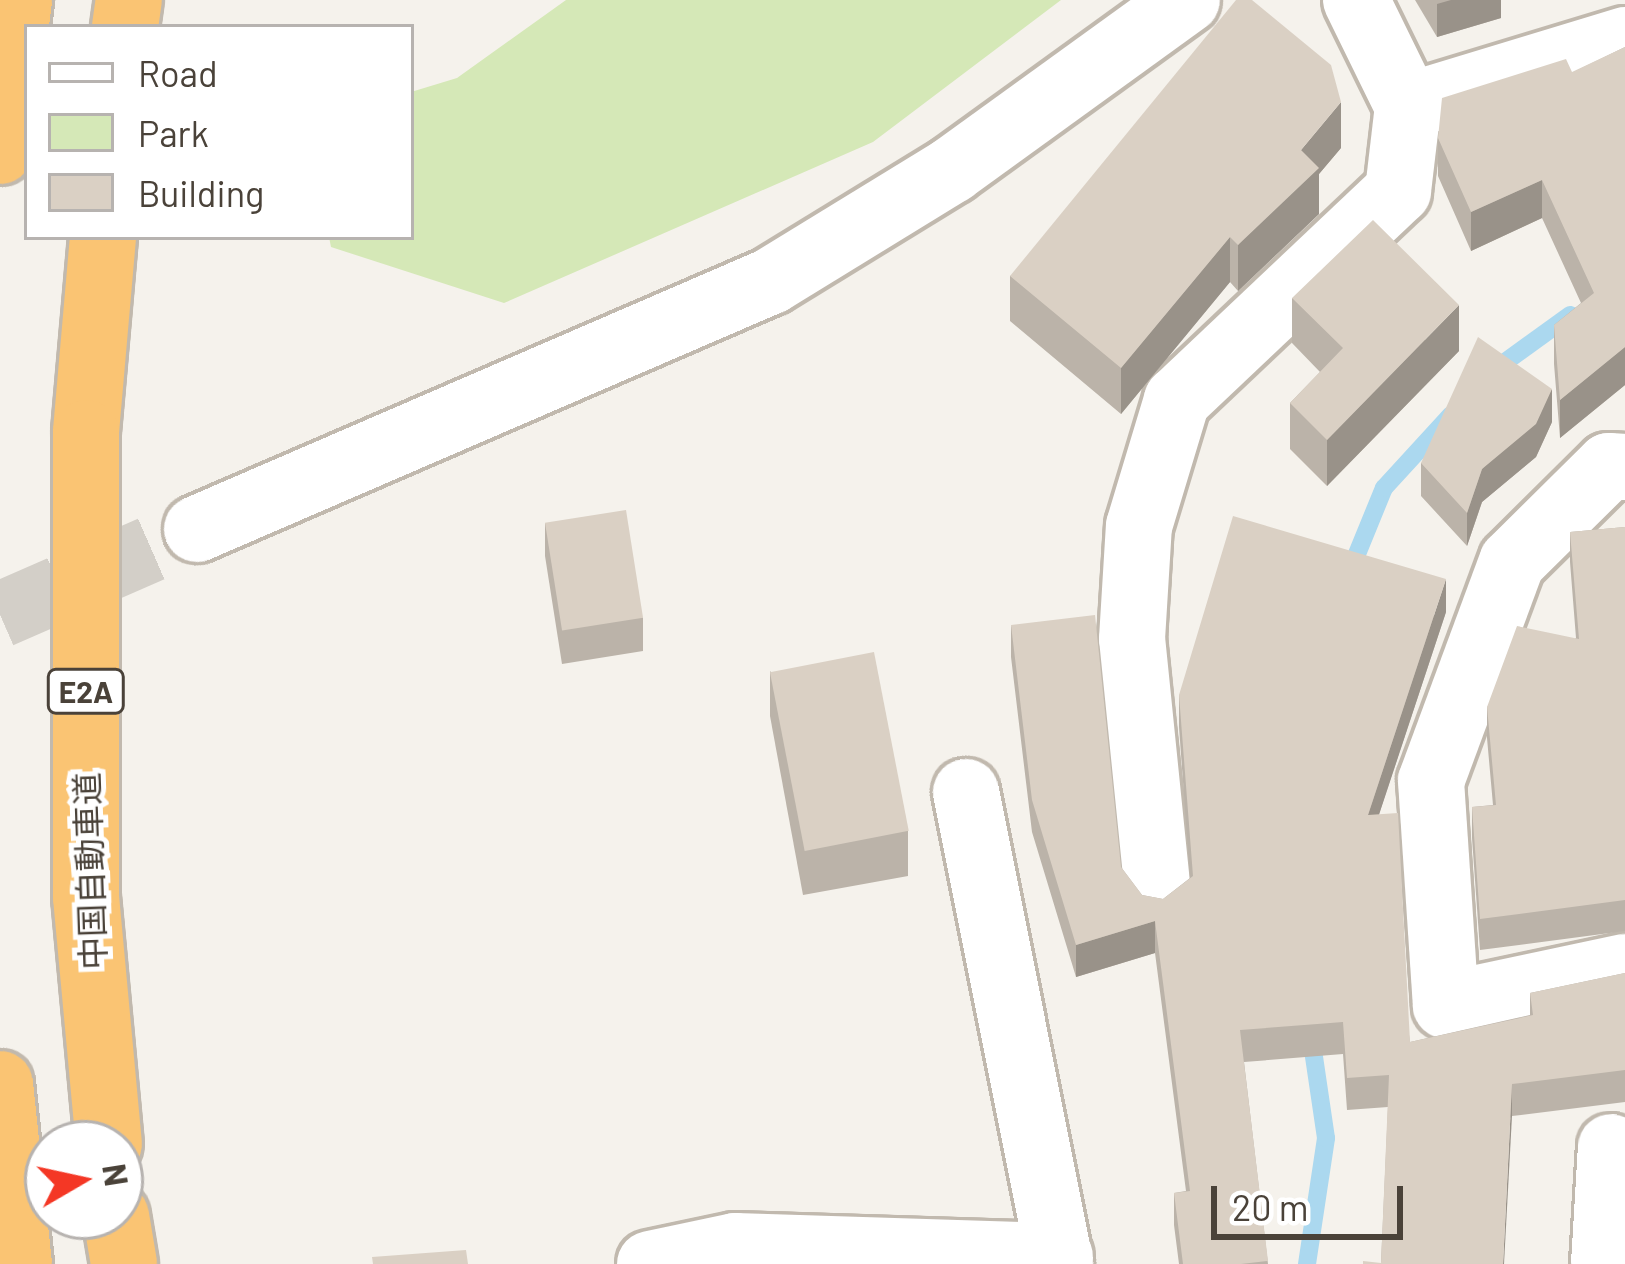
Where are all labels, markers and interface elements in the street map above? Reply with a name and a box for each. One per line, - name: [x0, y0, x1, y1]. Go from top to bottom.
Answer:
- legend: [24, 24, 414, 240]
- text: Road: [138, 51, 218, 94]
- text: Park: [138, 111, 209, 154]
- text: Building: [138, 171, 264, 214]
- road number: E2A: [44, 667, 128, 715]
- street label: 中国自動車道: [67, 771, 113, 971]
- north arrow: [24, 1120, 144, 1240]
- text: N: [95, 1161, 138, 1189]
- scale bar: [1217, 1162, 1409, 1236]
- text: 20 m: [1232, 1185, 1309, 1228]

